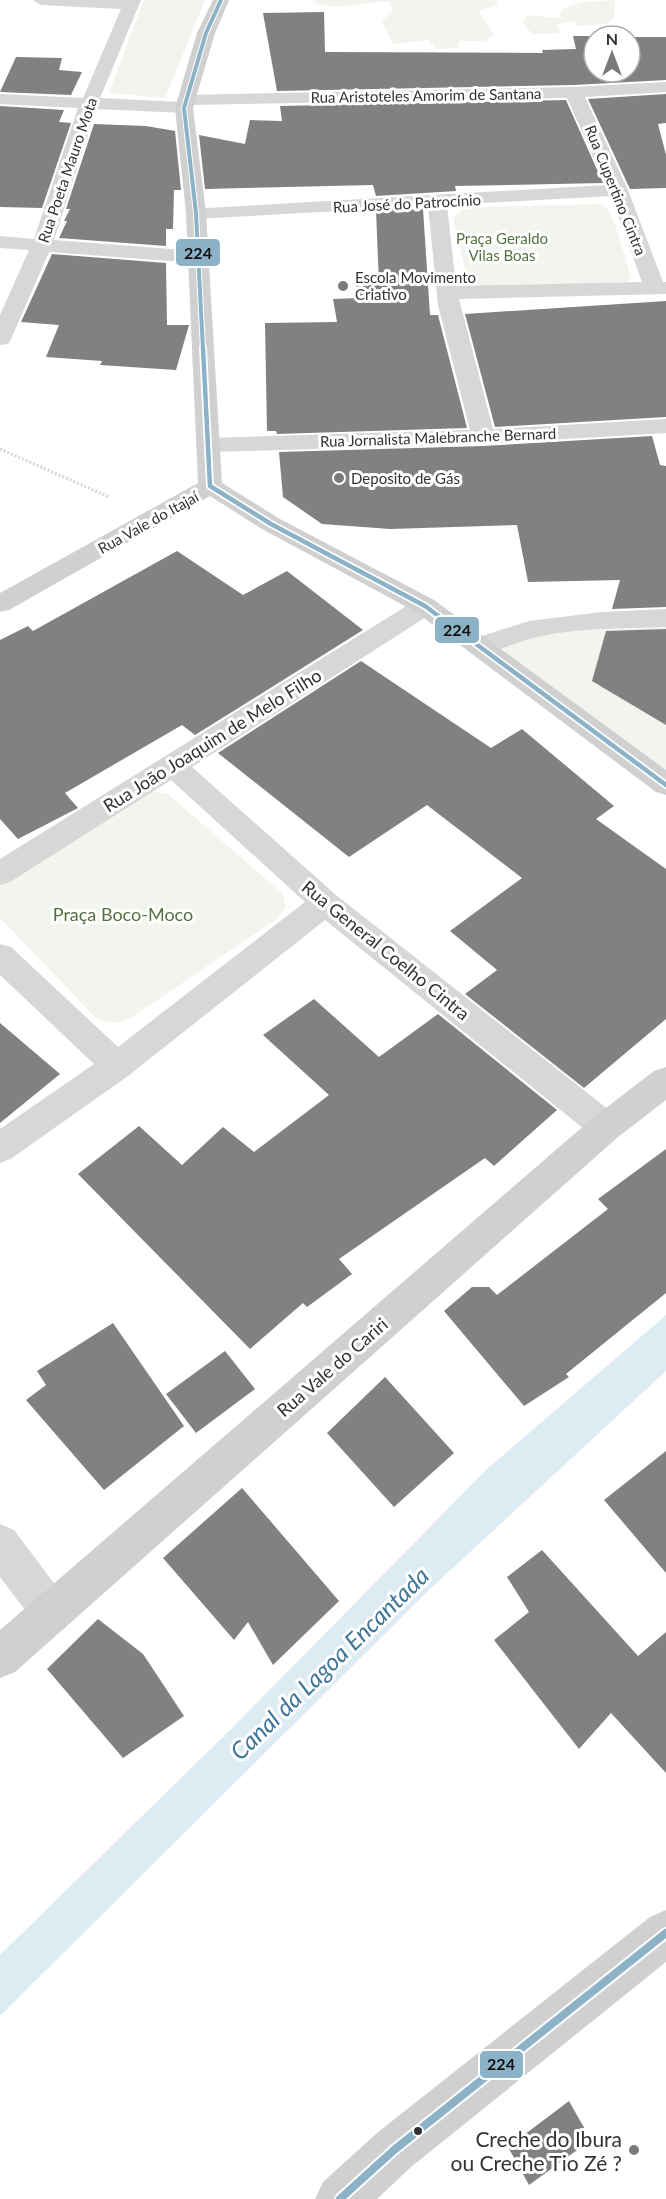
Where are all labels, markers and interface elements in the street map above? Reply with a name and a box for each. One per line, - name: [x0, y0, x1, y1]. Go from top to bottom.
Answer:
- north arrow: [582, 24, 642, 84]
- text: N: [606, 29, 618, 48]
- street label: Rua Aristoteles Amorim de Santana: [310, 84, 542, 106]
- street label: Rua Poeta Mauro Mota: [34, 95, 100, 245]
- street label: Rua Cupertino Cintra: [582, 122, 650, 258]
- street label: Rua José do Patrocínio: [332, 190, 482, 216]
- park label: Praça Geraldo Vilas Boas: [456, 229, 548, 264]
- line badge: 224: [175, 238, 221, 267]
- text: 224: [184, 243, 212, 262]
- place label: Escola Movimento Criativo: [355, 268, 476, 303]
- marker: Escola Movimento Criativo: [336, 279, 350, 293]
- street label: Rua Jornalista Malebranche Bernard: [320, 424, 556, 450]
- place label: Deposito de Gás: [351, 469, 460, 487]
- marker: Deposito de Gás: [332, 471, 346, 485]
- street label: Rua Vale do Itajaí: [95, 486, 203, 557]
- line badge: 224: [434, 616, 480, 644]
- text: 224: [443, 620, 471, 639]
- street label: Rua João Joaquim de Melo Filho: [99, 664, 325, 816]
- street label: Rua General Coelho Cintra: [298, 876, 474, 1024]
- park label: Praça Boco-Moco: [53, 903, 193, 925]
- street label: Rua Vale do Cariri: [272, 1313, 392, 1421]
- water label: Canal da Lagoa Encantada: [224, 1561, 434, 1765]
- line badge: 224: [479, 2050, 524, 2079]
- text: 224: [487, 2054, 515, 2073]
- unlabelled marker: [412, 2125, 424, 2137]
- place label: Creche do Ibura ou Creche Tio Zé ?: [451, 2126, 622, 2175]
- marker: Creche do Ibura ou Creche Tio Zé ?: [627, 2143, 641, 2157]

